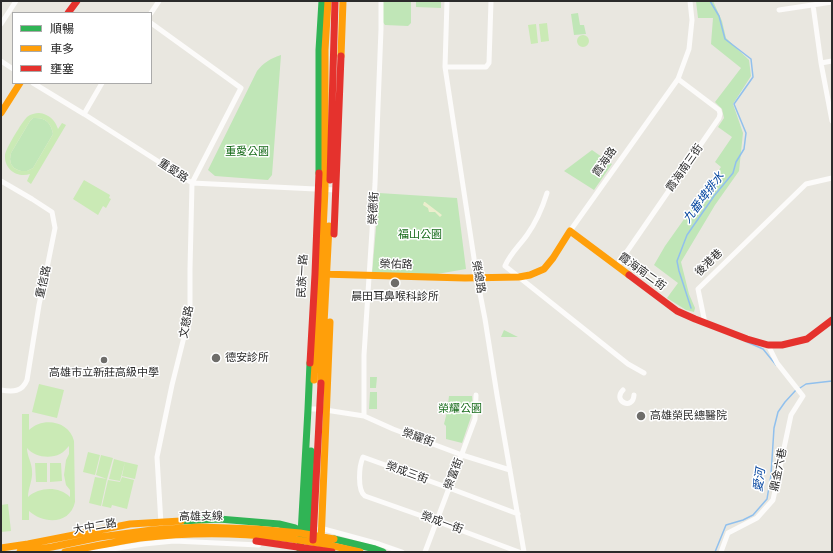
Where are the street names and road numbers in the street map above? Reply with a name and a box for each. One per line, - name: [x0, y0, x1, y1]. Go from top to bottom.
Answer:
- street label: 霞海南三街: [664, 142, 706, 194]
- street label: 霞海路: [590, 145, 620, 179]
- street label: 重愛路: [156, 156, 190, 186]
- street label: 榮德街: [367, 191, 381, 225]
- street label: 後港巷: [693, 247, 725, 279]
- street label: 霞海南二街: [616, 250, 668, 294]
- street label: 民族一路: [295, 254, 311, 298]
- street label: 榮佑路: [379, 258, 413, 272]
- street label: 榮總路: [469, 260, 487, 294]
- street label: 重信路: [34, 264, 54, 300]
- street label: 文慈路: [177, 305, 197, 339]
- street label: 榮耀街: [400, 426, 436, 450]
- street label: 鼎金六巷: [768, 447, 790, 493]
- street label: 榮富街: [442, 456, 466, 492]
- street label: 榮成三街: [384, 459, 430, 487]
- street label: 榮成一街: [419, 509, 465, 537]
- street label: 高雄支線: [179, 510, 223, 524]
- street label: 大中二路: [72, 517, 118, 537]

